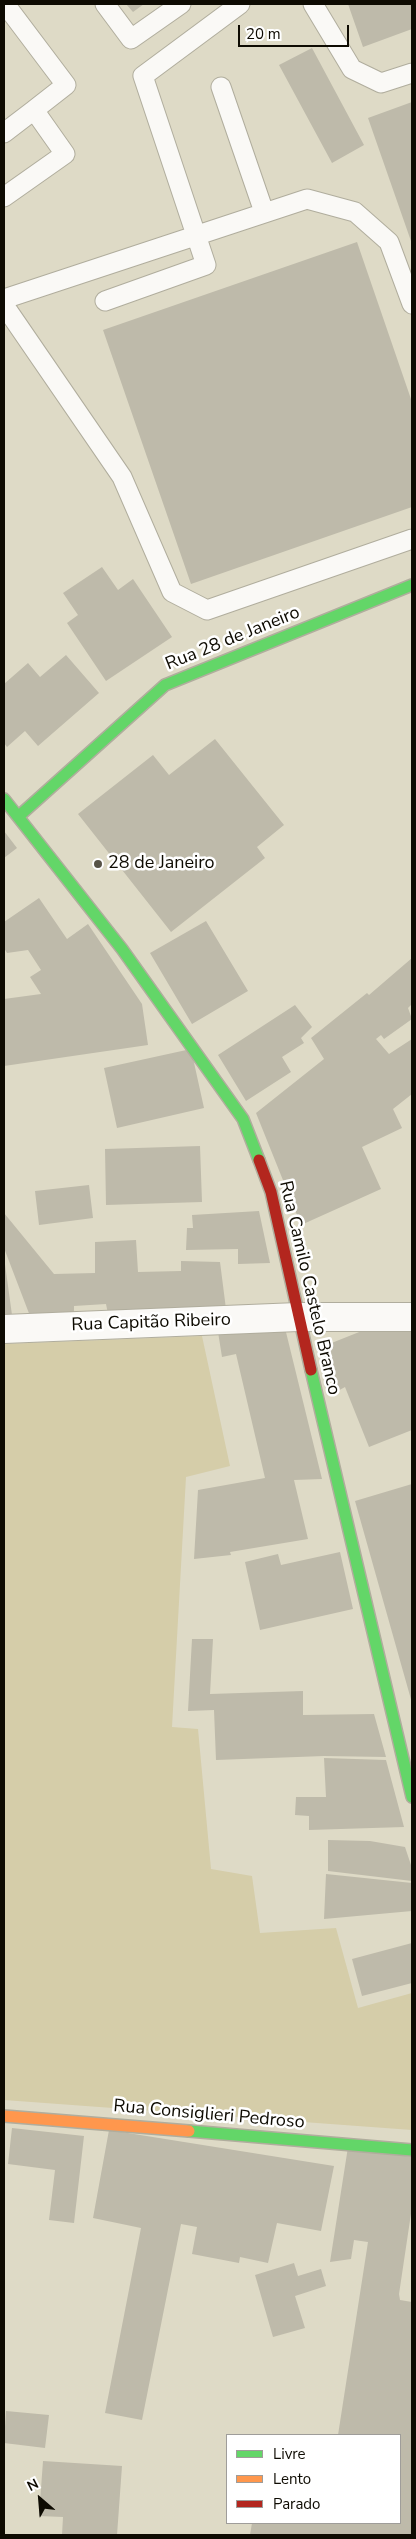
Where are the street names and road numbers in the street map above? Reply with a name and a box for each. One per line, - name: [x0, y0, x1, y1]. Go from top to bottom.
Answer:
- street label: Rua 28 de Janeiro: [163, 602, 303, 676]
- street label: Rua Camilo Castelo Branco: [274, 1179, 344, 1397]
- street label: Rua Capitão Ribeiro: [71, 1309, 231, 1337]
- street label: Rua Consiglieri Pedroso: [113, 2096, 305, 2134]

